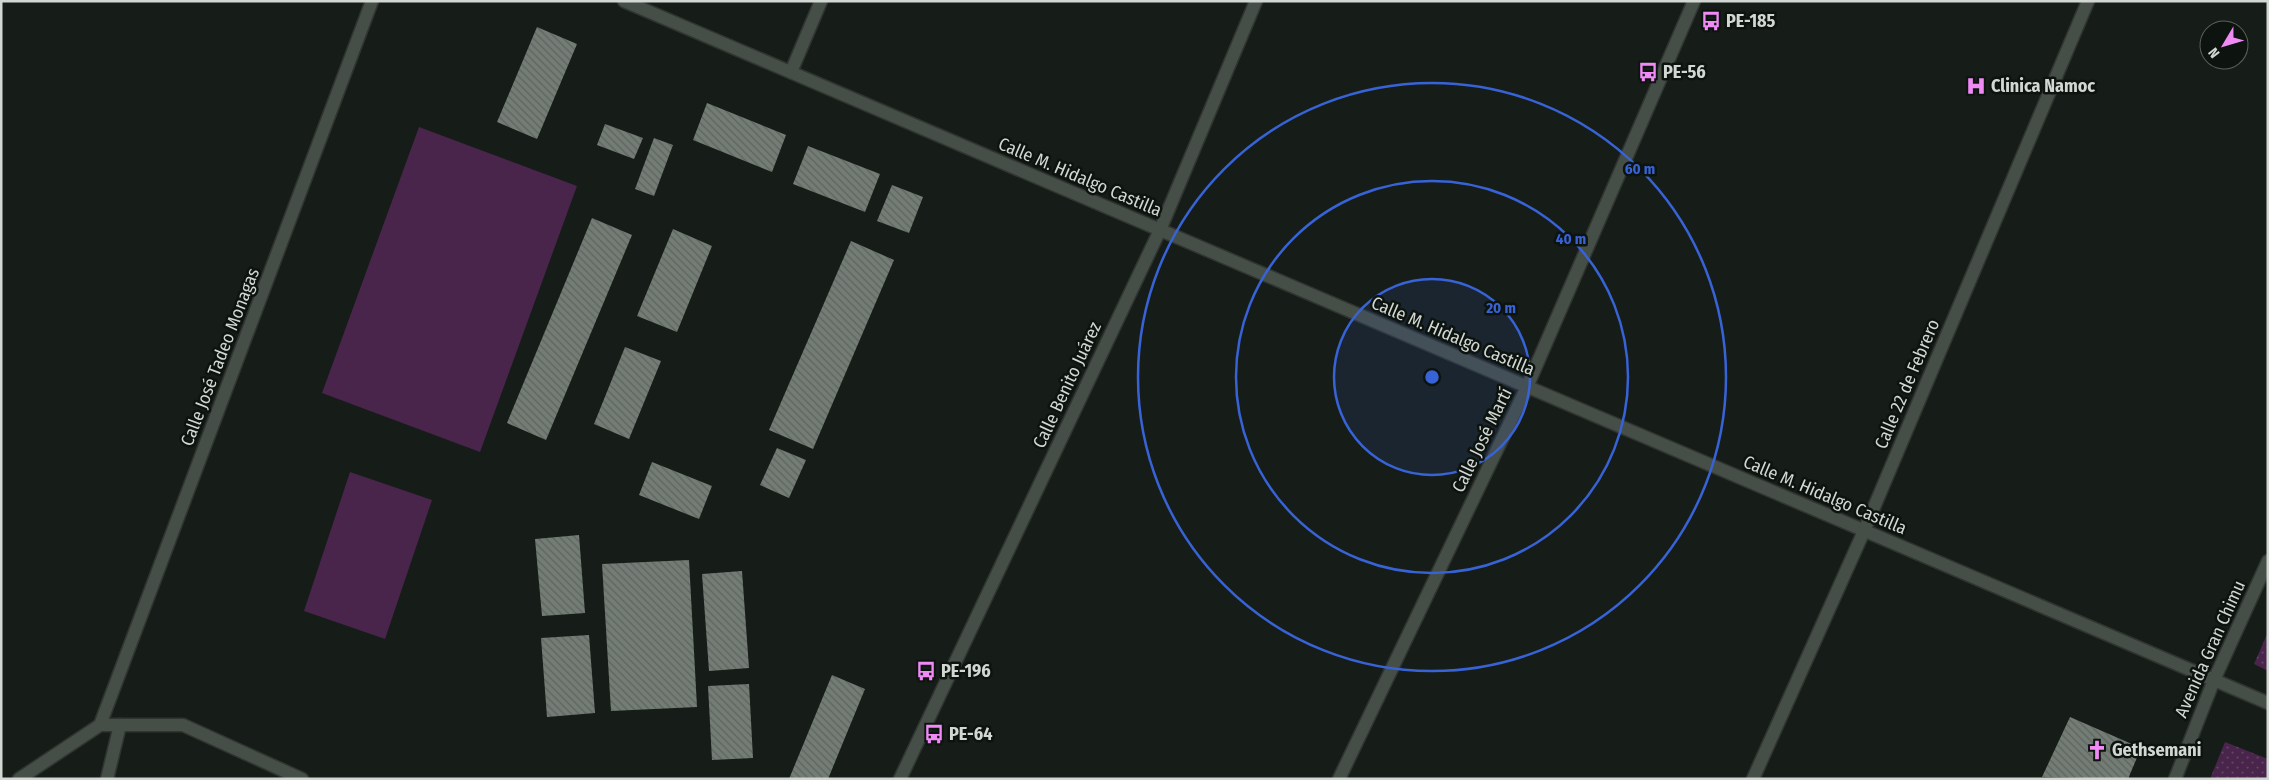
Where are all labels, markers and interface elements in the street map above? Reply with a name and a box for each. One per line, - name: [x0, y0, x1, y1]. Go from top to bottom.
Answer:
- bus stop icon: PE-185: [1700, 10, 1722, 32]
- place label: PE-185: [1726, 10, 1776, 32]
- north arrow: [2199, 20, 2249, 70]
- text: N: [2205, 44, 2223, 61]
- bus stop icon: PE-56: [1637, 61, 1659, 83]
- place label: PE-56: [1663, 61, 1706, 83]
- hospital icon: Clinica Namoc: [1965, 75, 1987, 97]
- place label: Clinica Namoc: [1991, 75, 2095, 97]
- street label: Calle M. Hidalgo Castilla: [995, 133, 1165, 221]
- text: 60 m: [1625, 160, 1655, 178]
- text: 40 m: [1556, 230, 1586, 248]
- street label: Calle José Tadeo Monagas: [176, 265, 264, 449]
- street label: Calle M. Hidalgo Castilla: [1368, 292, 1538, 380]
- text: 20 m: [1485, 299, 1516, 317]
- street label: Calle 22 de Febrero: [1870, 316, 1944, 452]
- street label: Calle Benito Juárez: [1028, 318, 1106, 452]
- centre of rings: [1423, 368, 1441, 386]
- street label: Calle José Martí: [1447, 384, 1517, 496]
- street label: Calle M. Hidalgo Castilla: [1740, 451, 1910, 539]
- street label: Avenida Gran Chimu: [2170, 577, 2250, 721]
- bus stop icon: PE-196: [915, 660, 937, 682]
- place label: PE-196: [941, 660, 991, 682]
- bus stop icon: PE-64: [923, 723, 945, 745]
- place label: PE-64: [949, 723, 992, 745]
- church icon: Gethsemani: [2086, 739, 2108, 761]
- place label: Gethsemani: [2112, 739, 2201, 761]

